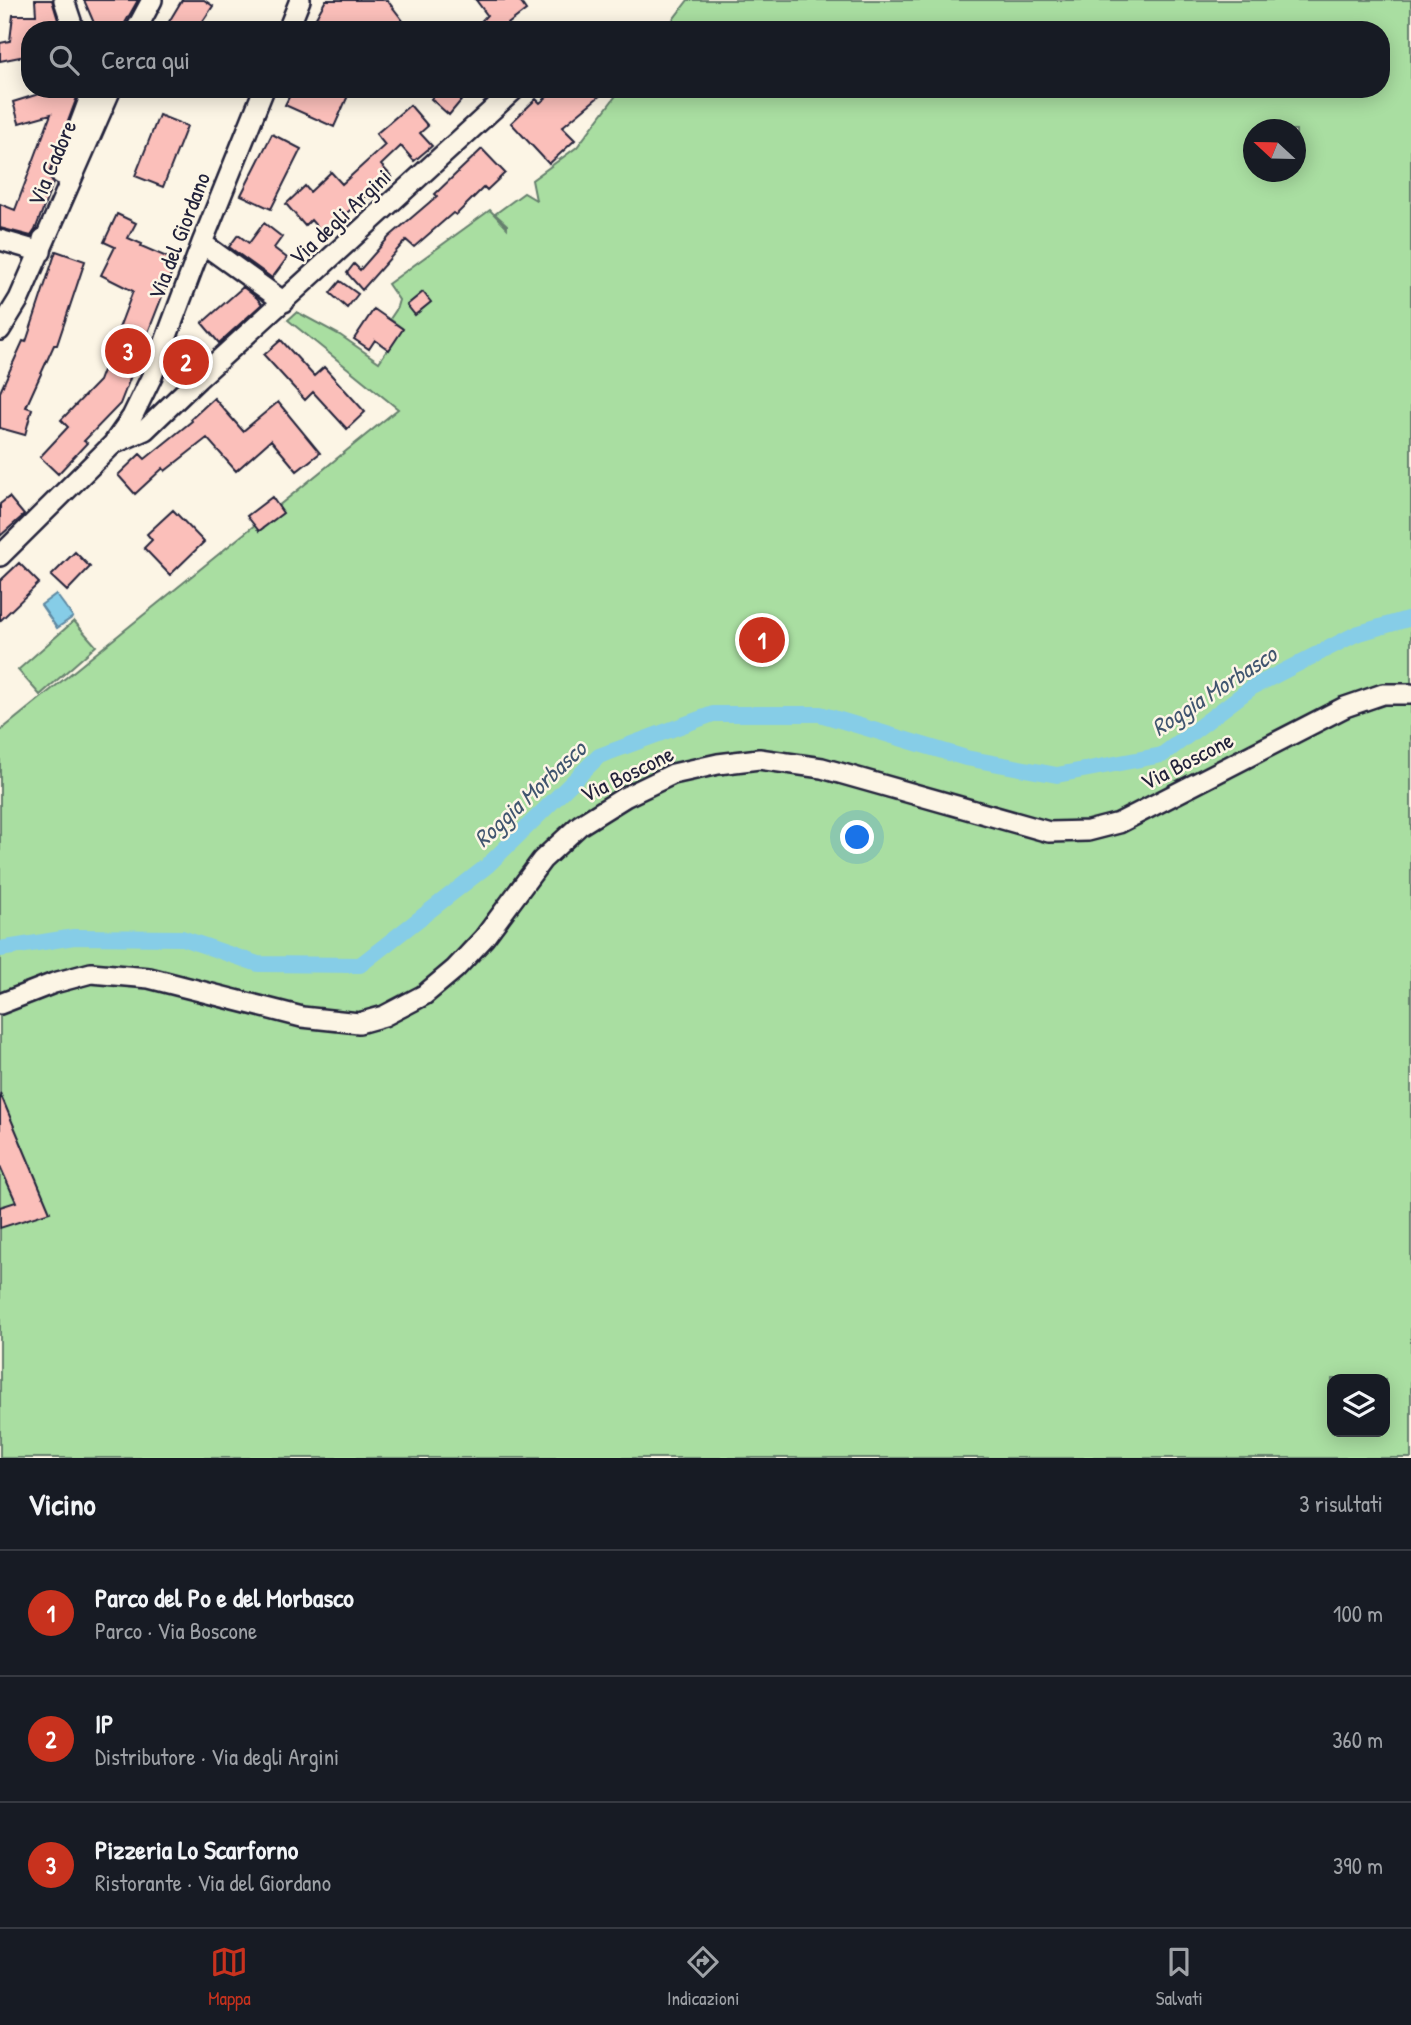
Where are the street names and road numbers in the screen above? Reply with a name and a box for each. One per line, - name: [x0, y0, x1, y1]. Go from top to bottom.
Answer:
- street label: Via Cadore: [20, 115, 83, 210]
- street label: Via degli Argini: [282, 162, 397, 272]
- street label: Via del Giordano: [140, 168, 217, 304]
- street label: Via Boscone: [1135, 724, 1238, 797]
- street label: Via Boscone: [575, 738, 678, 809]

